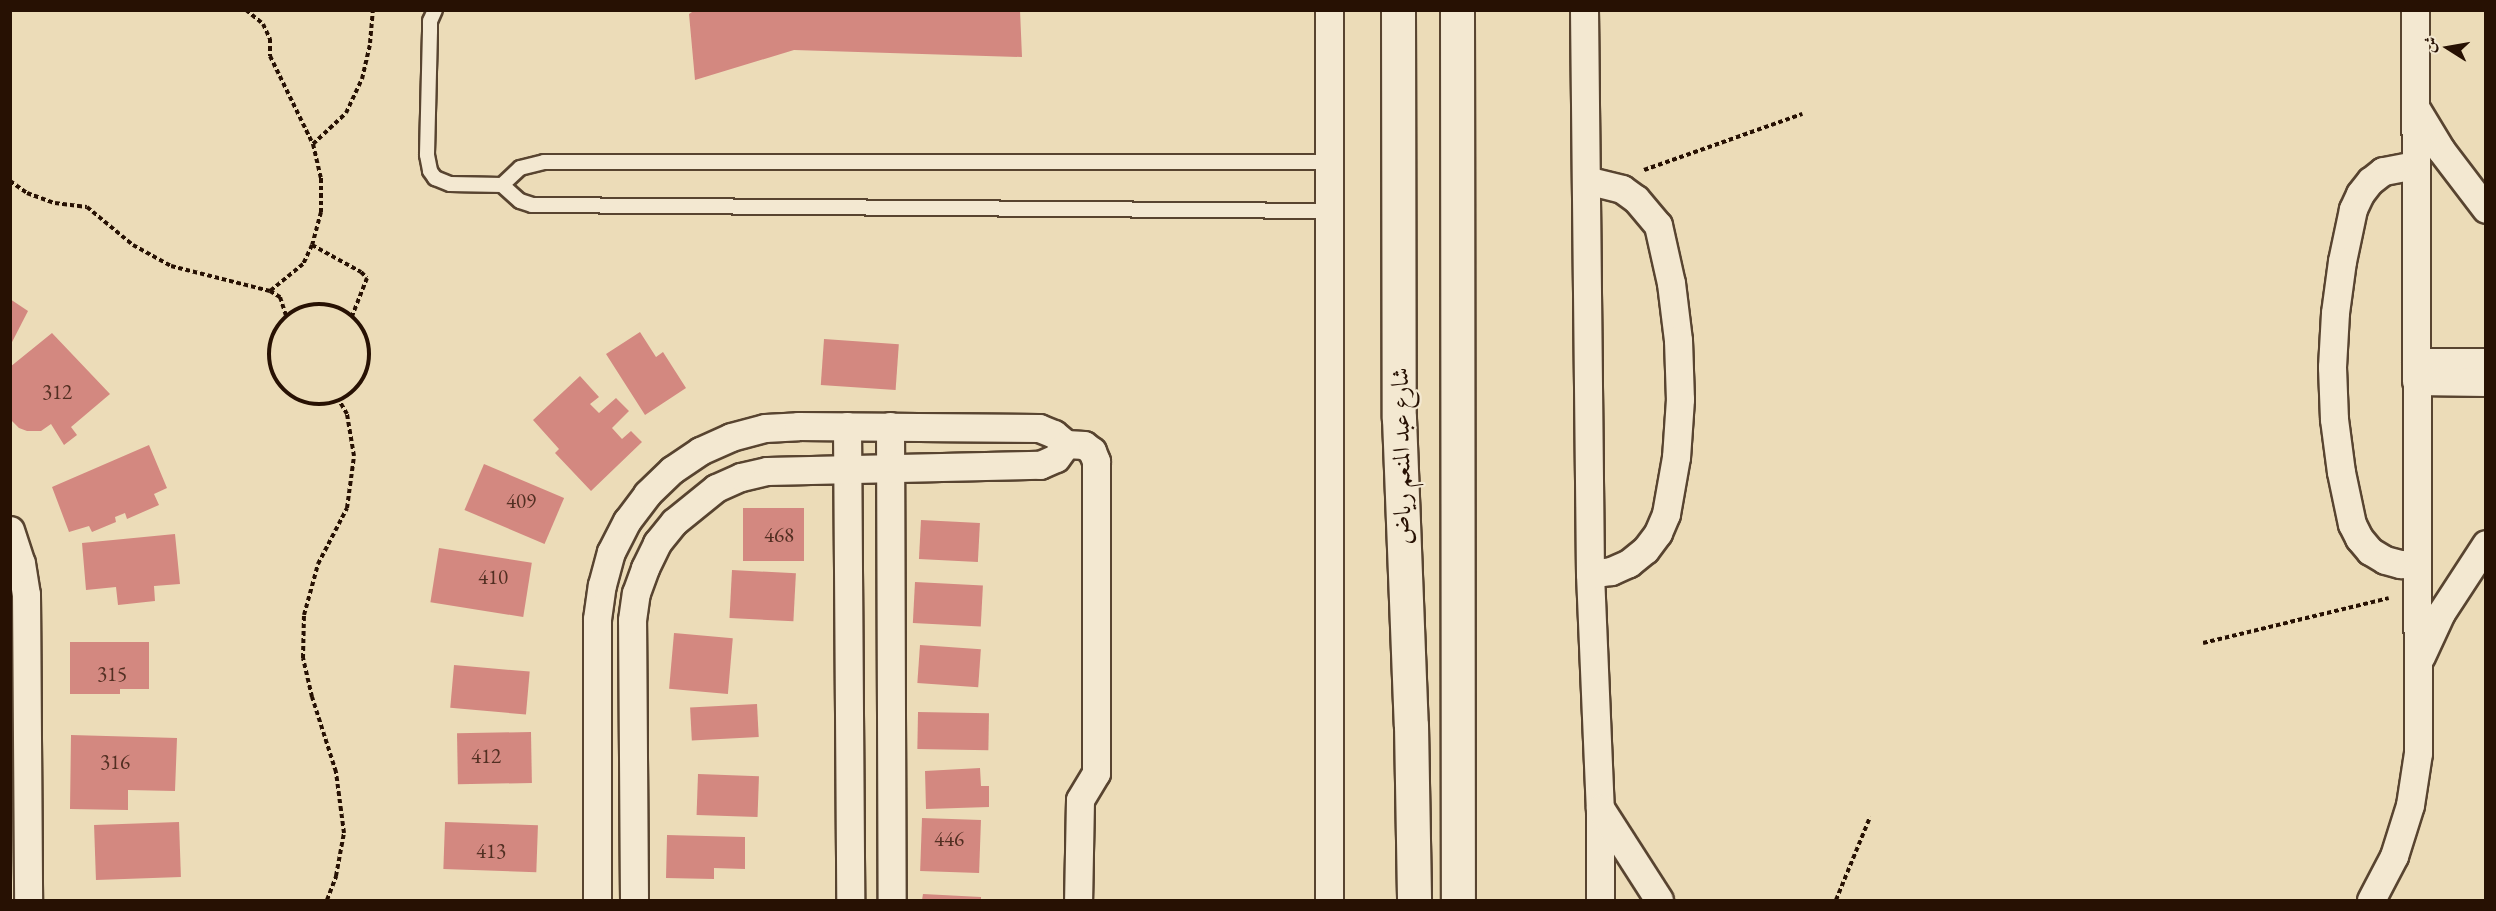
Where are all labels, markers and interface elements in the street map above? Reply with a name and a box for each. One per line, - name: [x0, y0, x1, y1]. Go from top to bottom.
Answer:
- north arrow: [2418, 18, 2478, 78]
- text: ش: [2418, 35, 2442, 54]
- street label: شارع عبد المنعم رياض: [1385, 367, 1417, 545]
- house number: 312: [42, 379, 72, 405]
- house number: 409: [506, 488, 536, 514]
- house number: 468: [764, 522, 794, 548]
- house number: 410: [478, 564, 508, 590]
- house number: 315: [97, 661, 127, 687]
- house number: 412: [471, 743, 501, 769]
- house number: 316: [100, 749, 130, 775]
- house number: 446: [934, 826, 964, 852]
- house number: 413: [476, 838, 506, 864]

